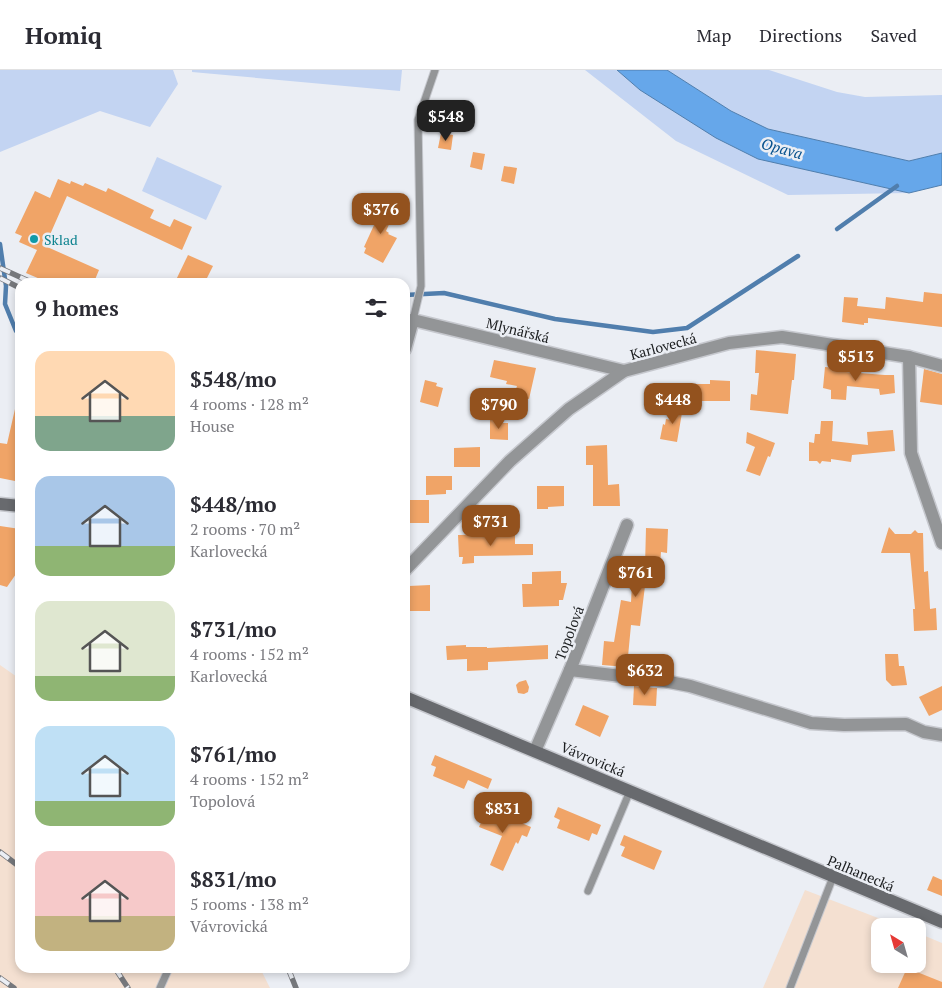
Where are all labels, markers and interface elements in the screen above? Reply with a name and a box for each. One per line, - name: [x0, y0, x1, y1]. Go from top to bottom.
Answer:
- text: Homiq: [25, 19, 102, 51]
- text: Map: [696, 23, 731, 47]
- text: Directions: [759, 23, 842, 47]
- text: Saved: [870, 23, 917, 47]
- pin: $548: [416, 100, 476, 142]
- text: $548: [428, 105, 464, 127]
- water label: Opava: [759, 133, 805, 163]
- pin: $376: [351, 192, 411, 235]
- text: $376: [363, 198, 399, 220]
- place label: Sklad: [44, 230, 78, 249]
- marker: Sklad: [28, 233, 40, 245]
- text: 9 homes: [35, 294, 119, 322]
- icon: filters: [362, 294, 390, 322]
- street label: Mlynářská: [484, 313, 552, 347]
- street label: Karlovecká: [628, 328, 698, 364]
- pin: $513: [826, 340, 886, 382]
- text: $513: [838, 345, 874, 367]
- text: $548/mo: [190, 365, 277, 393]
- icon: home: [75, 371, 135, 431]
- pin: $448: [643, 382, 703, 425]
- pin: $790: [469, 388, 529, 430]
- text: $448: [655, 388, 691, 410]
- text: 4 rooms · 128 m²: [190, 393, 309, 415]
- text: $790: [481, 393, 517, 415]
- text: House: [190, 415, 235, 437]
- text: $448/mo: [190, 490, 277, 518]
- icon: home: [75, 496, 135, 556]
- pin: $731: [461, 504, 521, 547]
- text: $731: [473, 510, 509, 532]
- text: 2 rooms · 70 m²: [190, 518, 300, 540]
- text: Karlovecká: [190, 540, 268, 562]
- pin: $761: [606, 556, 666, 598]
- text: $761: [618, 561, 654, 583]
- street label: Topolová: [550, 603, 588, 663]
- text: $731/mo: [190, 615, 277, 643]
- icon: home: [75, 621, 135, 681]
- text: 4 rooms · 152 m²: [190, 643, 309, 665]
- pin: $632: [615, 654, 675, 696]
- text: $632: [627, 659, 663, 681]
- text: Karlovecká: [190, 665, 268, 687]
- street label: Vávrovická: [558, 737, 628, 781]
- text: $761/mo: [190, 740, 277, 768]
- icon: home: [75, 746, 135, 806]
- text: 4 rooms · 152 m²: [190, 768, 309, 790]
- text: Topolová: [190, 790, 255, 812]
- pin: $831: [473, 792, 533, 834]
- text: $831: [485, 797, 521, 819]
- street label: Palhanecká: [825, 850, 897, 896]
- text: $831/mo: [190, 865, 277, 893]
- icon: home: [75, 871, 135, 931]
- text: 5 rooms · 138 m²: [190, 893, 309, 915]
- text: Vávrovická: [190, 915, 268, 937]
- north arrow: [871, 918, 926, 972]
- map controls: [871, 918, 926, 973]

